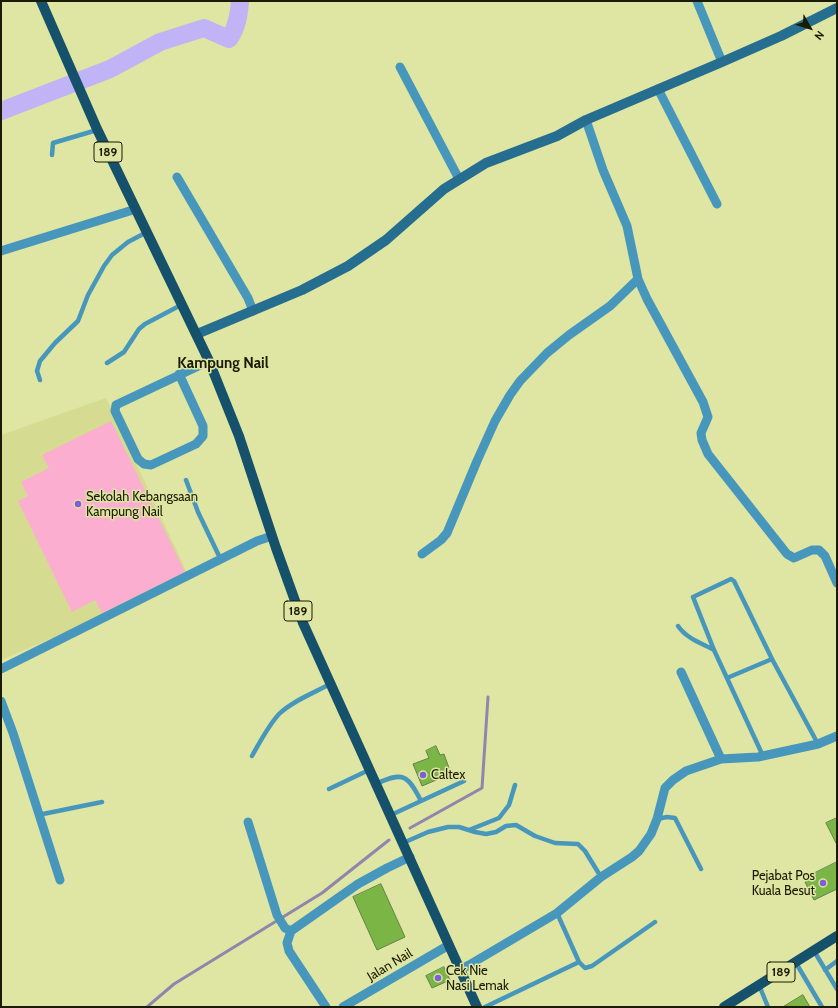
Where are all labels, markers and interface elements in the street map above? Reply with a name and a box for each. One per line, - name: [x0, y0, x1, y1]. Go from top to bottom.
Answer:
- north arrow: [790, 8, 830, 48]
- text: N: [811, 28, 827, 43]
- road number: 189: [94, 142, 122, 162]
- district label: Kampung Nail: [177, 355, 269, 373]
- place label: Sekolah Kebangsaan Kampung Nail: [86, 489, 198, 520]
- marker: Sekolah Kebangsaan Kampung Nail: [73, 499, 83, 509]
- road number: 189: [284, 601, 312, 621]
- place label: Caltex: [431, 767, 465, 783]
- marker: Caltex: [418, 770, 428, 780]
- place label: Pejabat Pos Kuala Besut: [752, 868, 815, 899]
- marker: Pejabat Pos Kuala Besut: [818, 878, 828, 888]
- street label: Jalan Nail: [365, 945, 415, 985]
- road number: 189: [767, 962, 795, 982]
- place label: Cek Nie Nasi Lemak: [446, 963, 509, 994]
- marker: Cek Nie Nasi Lemak: [433, 973, 443, 983]

